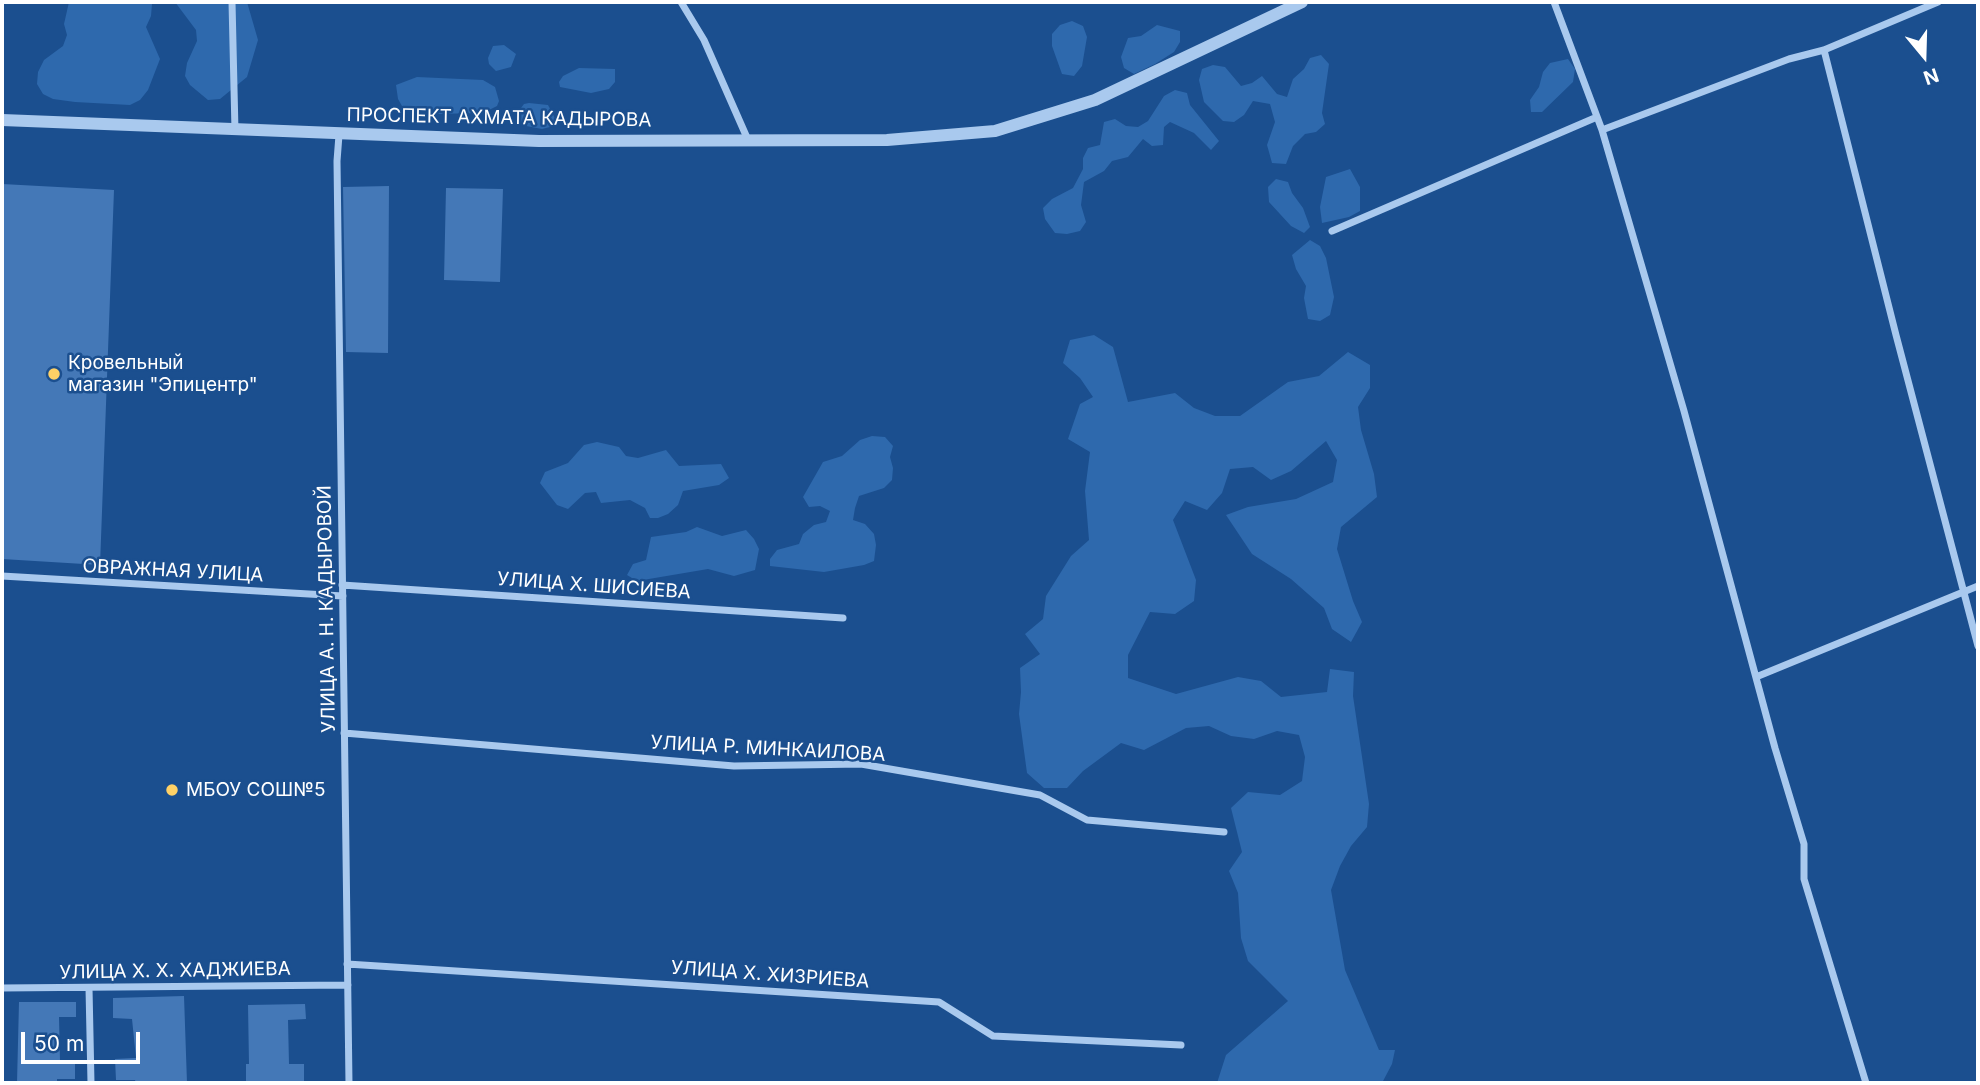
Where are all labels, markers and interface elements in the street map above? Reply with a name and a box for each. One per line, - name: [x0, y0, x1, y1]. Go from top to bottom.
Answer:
- north arrow: [1889, 21, 1959, 91]
- text: N: [1920, 63, 1942, 90]
- street label: ПРОСПЕКТ АХМАТА КАДЫРОВА: [346, 104, 652, 132]
- place label: Кровельный магазин "Эпицентр": [68, 352, 258, 396]
- marker: Кровельный магазин "Эпицентр": [46, 366, 62, 382]
- street label: УЛИЦА А. Н. КАДЫРОВОЙ: [313, 485, 341, 733]
- street label: ОВРАЖНАЯ УЛИЦА: [82, 555, 264, 587]
- street label: УЛИЦА Х. ШИСИЕВА: [496, 568, 692, 604]
- street label: УЛИЦА Р. МИНКАИЛОВА: [650, 731, 886, 767]
- place label: МБОУ СОШ№5: [186, 779, 326, 801]
- marker: МБОУ СОШ№5: [164, 782, 180, 798]
- street label: УЛИЦА Х. ХИЗРИЕВА: [670, 957, 870, 993]
- street label: УЛИЦА Х. Х. ХАДЖИЕВА: [59, 958, 291, 984]
- scale bar: [24, 1018, 144, 1062]
- text: 50 m: [34, 1031, 84, 1056]

